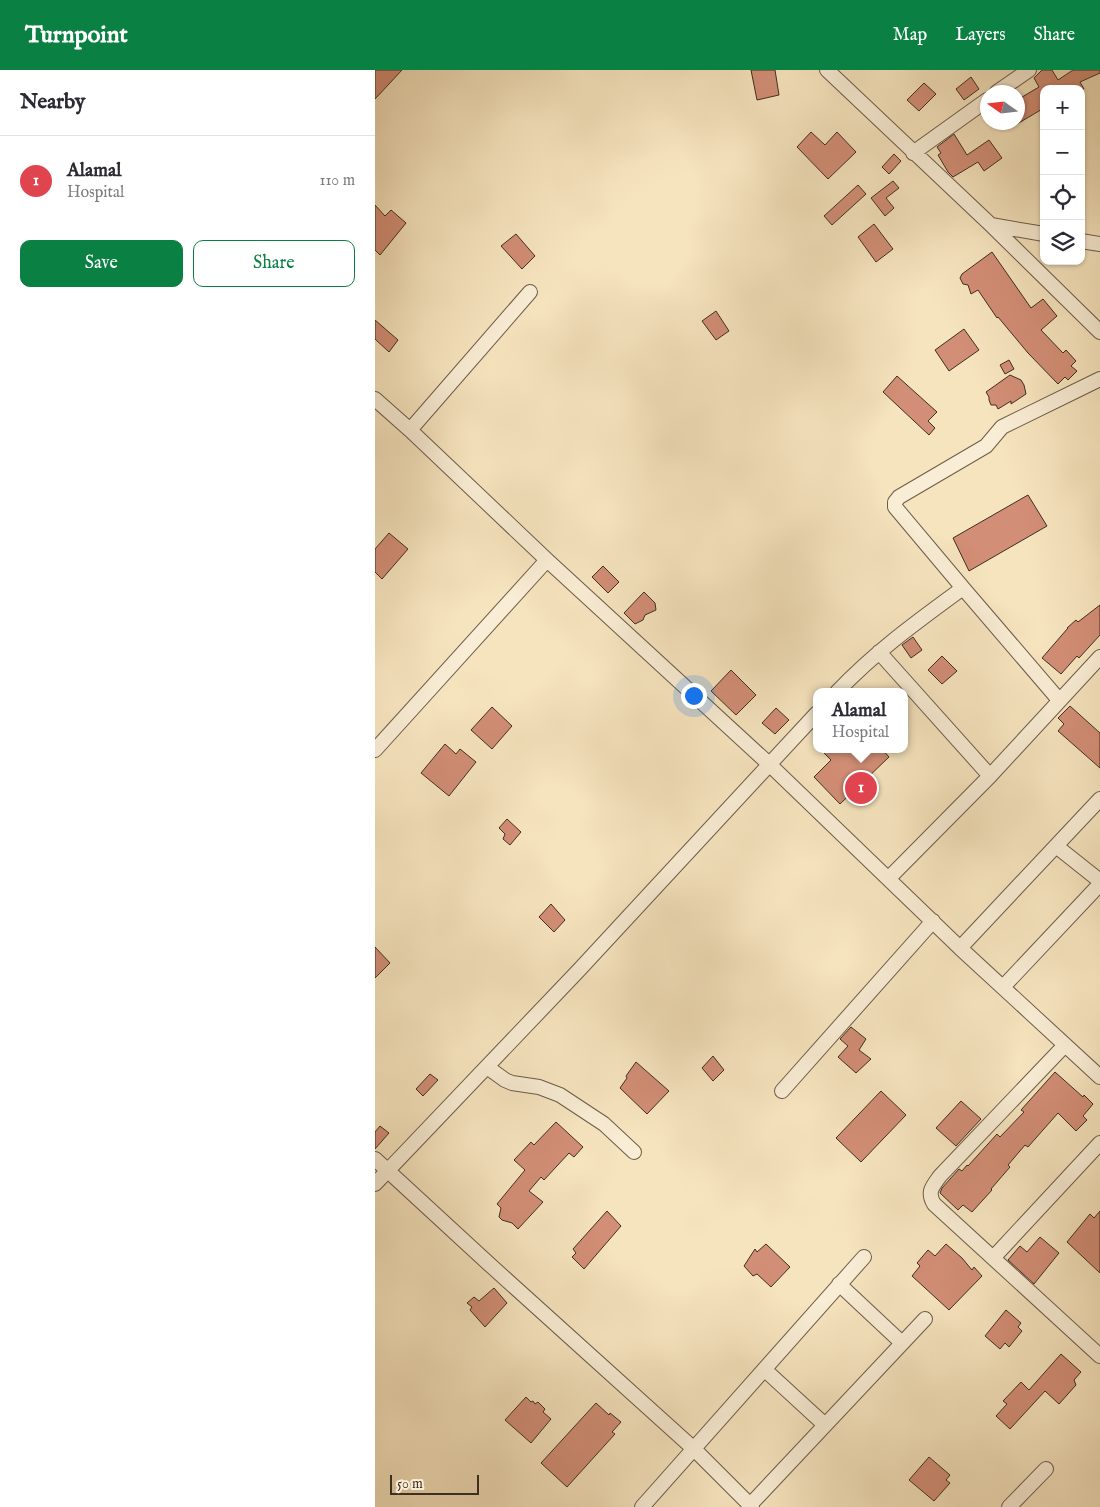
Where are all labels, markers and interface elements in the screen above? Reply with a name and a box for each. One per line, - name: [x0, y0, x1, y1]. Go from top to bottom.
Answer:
- text: Turnpoint: [25, 20, 128, 51]
- text: Map: [893, 24, 927, 47]
- text: Layers: [955, 24, 1006, 47]
- text: Share: [1034, 24, 1075, 47]
- north arrow: [980, 85, 1025, 130]
- map controls: [1040, 85, 1085, 265]
- button: +: [1040, 85, 1085, 130]
- text: Nearby: [20, 89, 85, 116]
- button: −: [1040, 130, 1085, 175]
- text: Alamal: [67, 159, 121, 183]
- text: 1: [33, 171, 39, 191]
- text: 110 m: [319, 171, 355, 191]
- button: locate: [1040, 175, 1085, 220]
- text: Hospital: [67, 183, 124, 203]
- button: layers: [1040, 220, 1085, 265]
- button: Save: [20, 240, 183, 287]
- button: Share: [193, 240, 355, 287]
- your location: [681, 683, 707, 709]
- popup: [813, 688, 908, 753]
- text: Alamal: [832, 699, 886, 723]
- text: Hospital: [832, 723, 889, 743]
- pin: 1: [845, 769, 877, 807]
- scale bar: [390, 1472, 479, 1495]
- text: 50 m: [397, 1475, 423, 1493]

